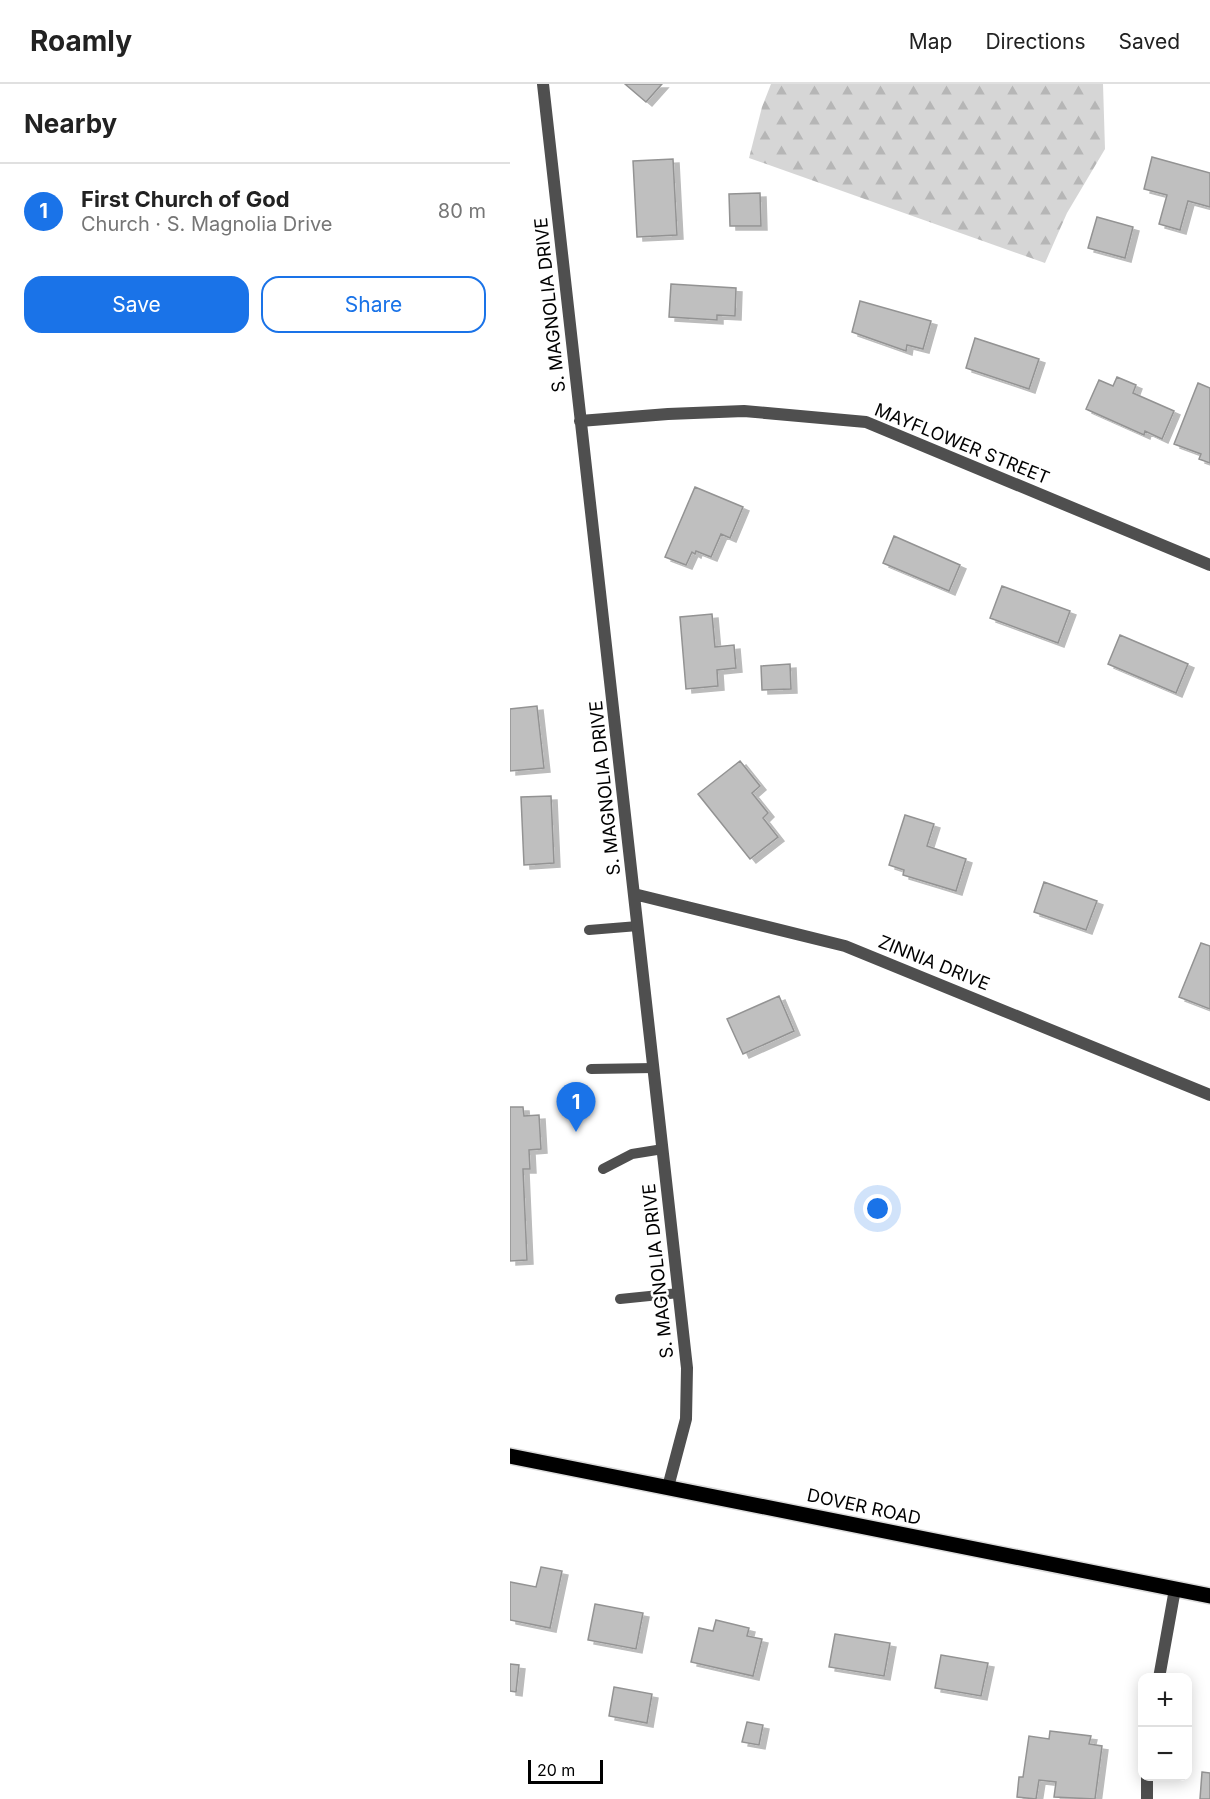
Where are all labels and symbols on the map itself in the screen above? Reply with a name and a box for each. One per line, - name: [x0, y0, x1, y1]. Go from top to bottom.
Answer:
- street label: S. MAGNOLIA DRIVE: [530, 217, 569, 394]
- street label: MAYFLOWER STREET: [872, 399, 1053, 488]
- street label: S. MAGNOLIA DRIVE: [585, 700, 624, 877]
- street label: ZINNIA DRIVE: [875, 931, 993, 994]
- pin: 1: [556, 1082, 596, 1132]
- street label: S. MAGNOLIA DRIVE: [638, 1183, 677, 1360]
- your location: [863, 1194, 892, 1223]
- street label: DOVER ROAD: [805, 1484, 923, 1529]
- scale bar: [528, 1757, 603, 1784]

